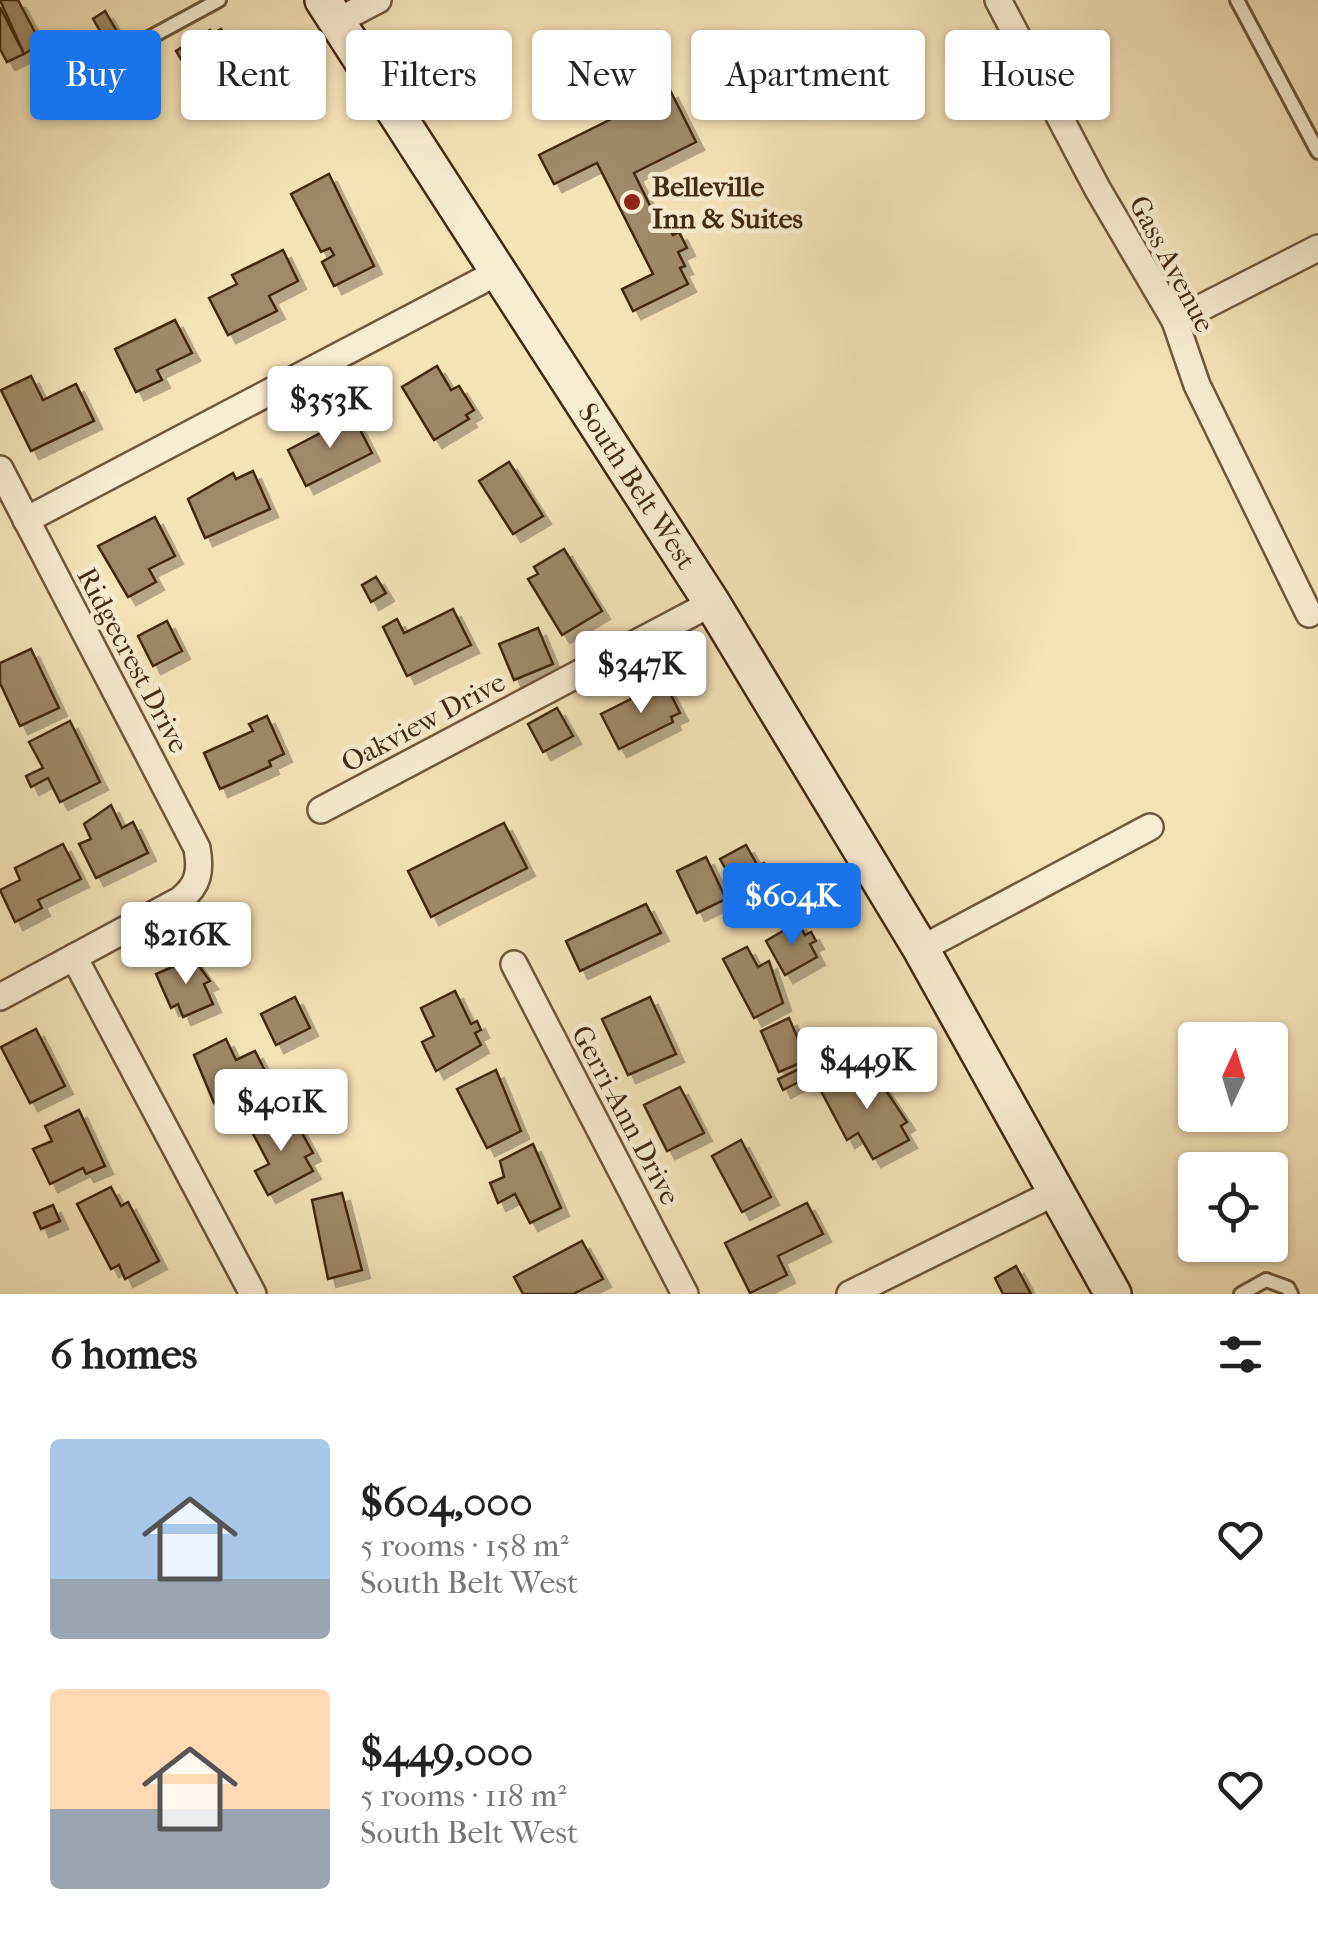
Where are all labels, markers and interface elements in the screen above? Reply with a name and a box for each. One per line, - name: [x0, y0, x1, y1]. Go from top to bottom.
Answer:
- chip: Buy: [30, 30, 161, 120]
- chip: Rent: [181, 30, 326, 120]
- chip: Filters: [346, 30, 512, 120]
- chip: New: [532, 30, 671, 120]
- chip: Apartment: [691, 30, 925, 120]
- chip: House: [945, 30, 1110, 120]
- place label: Belleville Inn & Suites: [652, 170, 803, 235]
- street label: Gass Avenue: [1122, 190, 1222, 338]
- marker: Belleville Inn & Suites: [621, 191, 643, 213]
- pin: $353K: [260, 366, 400, 451]
- text: $353K: [290, 380, 370, 417]
- street label: South Belt West: [571, 397, 703, 575]
- street label: Ridgecrest Drive: [70, 562, 196, 758]
- pin: $347K: [571, 631, 711, 716]
- text: $347K: [597, 645, 685, 682]
- street label: Oakview Drive: [336, 665, 511, 779]
- pin: $604K: [722, 863, 862, 948]
- text: $604K: [745, 877, 839, 914]
- pin: $216K: [116, 902, 256, 987]
- text: $216K: [143, 916, 229, 953]
- street label: Gerri-Ann Drive: [565, 1020, 687, 1210]
- north arrow: [1178, 1022, 1288, 1132]
- map controls: [1178, 1022, 1288, 1262]
- pin: $449K: [797, 1027, 937, 1112]
- text: $449K: [819, 1041, 915, 1078]
- pin: $401K: [211, 1069, 351, 1154]
- text: $401K: [237, 1083, 325, 1120]
- button: locate: [1178, 1152, 1288, 1262]
- icon: filters: [1213, 1327, 1268, 1382]
- text: 6 homes: [50, 1330, 197, 1379]
- text: $604,000: [360, 1478, 533, 1527]
- icon: home: [130, 1479, 250, 1599]
- icon: heart: [1213, 1512, 1268, 1567]
- text: 5 rooms · 158 m²: [360, 1527, 569, 1564]
- text: South Belt West: [360, 1564, 579, 1601]
- text: $449,000: [360, 1728, 533, 1777]
- icon: home: [130, 1729, 250, 1849]
- icon: heart: [1213, 1762, 1268, 1817]
- text: 5 rooms · 118 m²: [360, 1777, 566, 1814]
- text: South Belt West: [360, 1814, 579, 1851]

